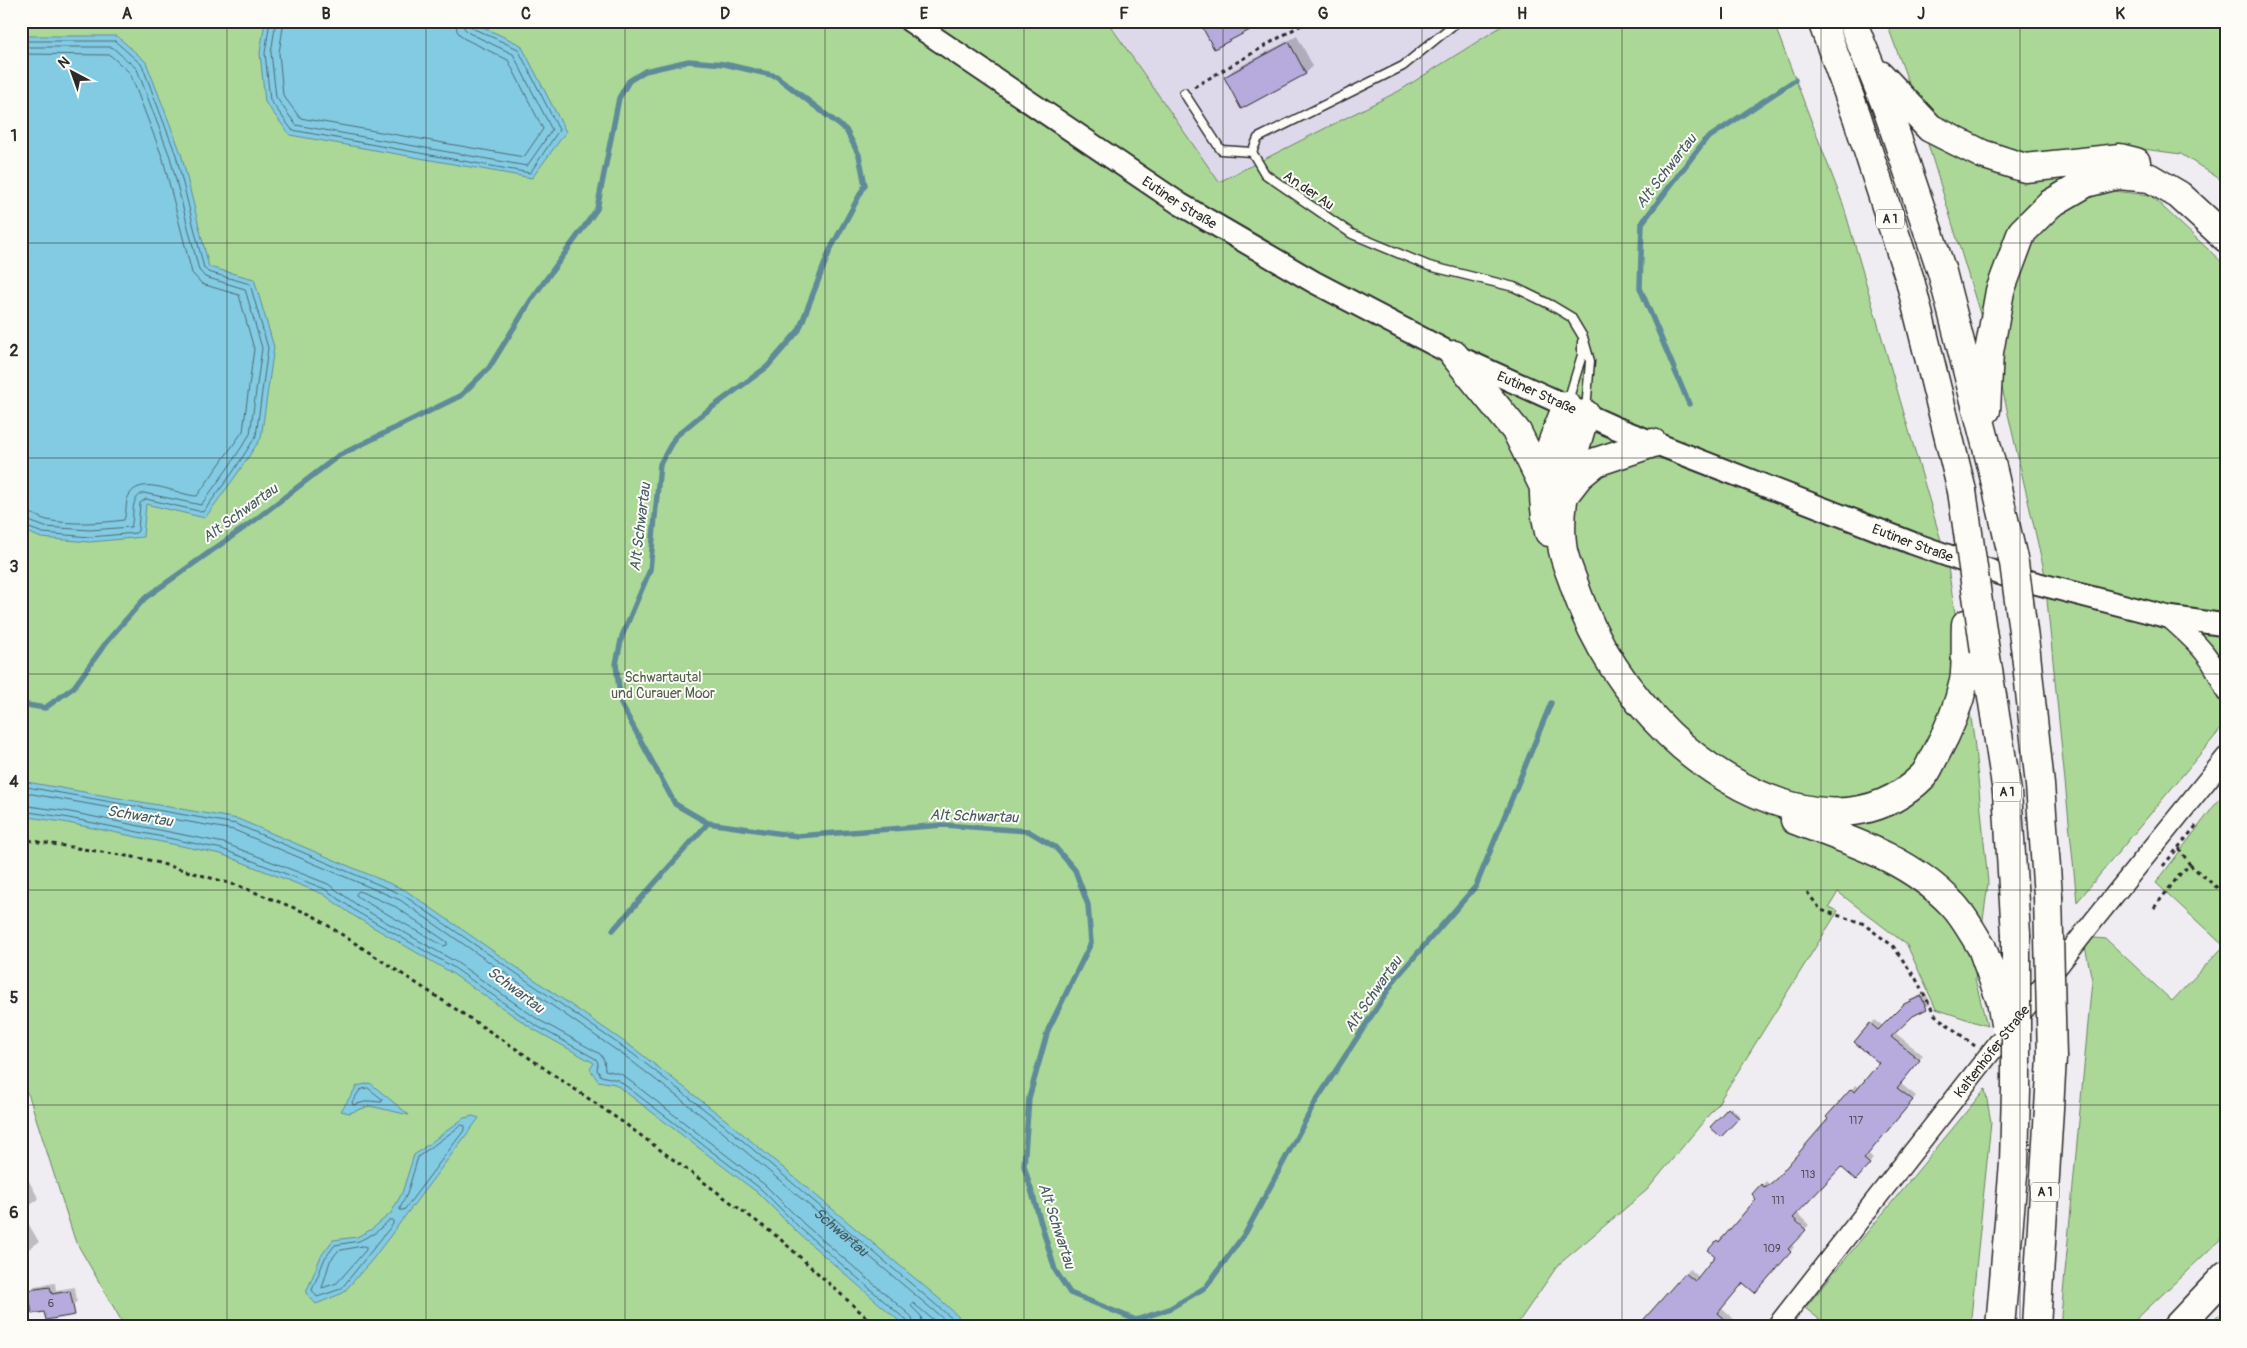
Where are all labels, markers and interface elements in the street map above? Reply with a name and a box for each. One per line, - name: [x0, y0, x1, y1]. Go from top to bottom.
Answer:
- text: A: [122, 4, 133, 24]
- text: B: [321, 4, 331, 24]
- text: C: [521, 4, 531, 24]
- text: D: [720, 4, 730, 24]
- text: E: [920, 4, 929, 24]
- text: F: [1119, 4, 1129, 24]
- text: G: [1318, 4, 1329, 24]
- text: H: [1517, 4, 1527, 24]
- text: I: [1719, 4, 1723, 24]
- text: J: [1917, 4, 1925, 24]
- text: K: [2115, 4, 2125, 24]
- north arrow: [48, 48, 98, 98]
- text: N: [55, 53, 73, 72]
- text: 1: [11, 126, 17, 146]
- water label: Alt Schwartau: [1632, 129, 1702, 212]
- street label: An der Au: [1280, 167, 1337, 214]
- street label: Eutiner Straße: [1139, 173, 1220, 233]
- road number: A 1: [1876, 210, 1904, 228]
- text: 2: [10, 341, 19, 361]
- street label: Eutiner Straße: [1494, 368, 1579, 418]
- water label: Alt Schwartau: [199, 479, 283, 547]
- water label: Alt Schwartau: [626, 480, 656, 572]
- street label: Eutiner Straße: [1870, 520, 1956, 566]
- text: 3: [10, 557, 19, 577]
- park label: Schwartautal und Curauer Moor: [611, 669, 715, 702]
- text: 4: [9, 772, 19, 792]
- road number: A 1: [1993, 782, 2021, 802]
- water label: Schwartau: [106, 801, 176, 832]
- water label: Alt Schwartau: [929, 805, 1020, 828]
- water label: Alt Schwartau: [1340, 951, 1407, 1036]
- water label: Schwartau: [484, 963, 549, 1019]
- text: 5: [10, 988, 19, 1008]
- street label: Kaltenhöfer Straße: [1951, 1002, 2033, 1101]
- house number: 117: [1849, 1114, 1863, 1127]
- house number: 113: [1801, 1168, 1815, 1181]
- water label: Alt Schwartau: [1034, 1181, 1080, 1273]
- road number: A 1: [2031, 1182, 2059, 1202]
- house number: 111: [1772, 1194, 1784, 1207]
- text: 6: [9, 1203, 19, 1223]
- water label: Schwartau: [809, 1204, 873, 1262]
- house number: 109: [1763, 1242, 1781, 1255]
- house number: 6: [48, 1297, 54, 1310]

